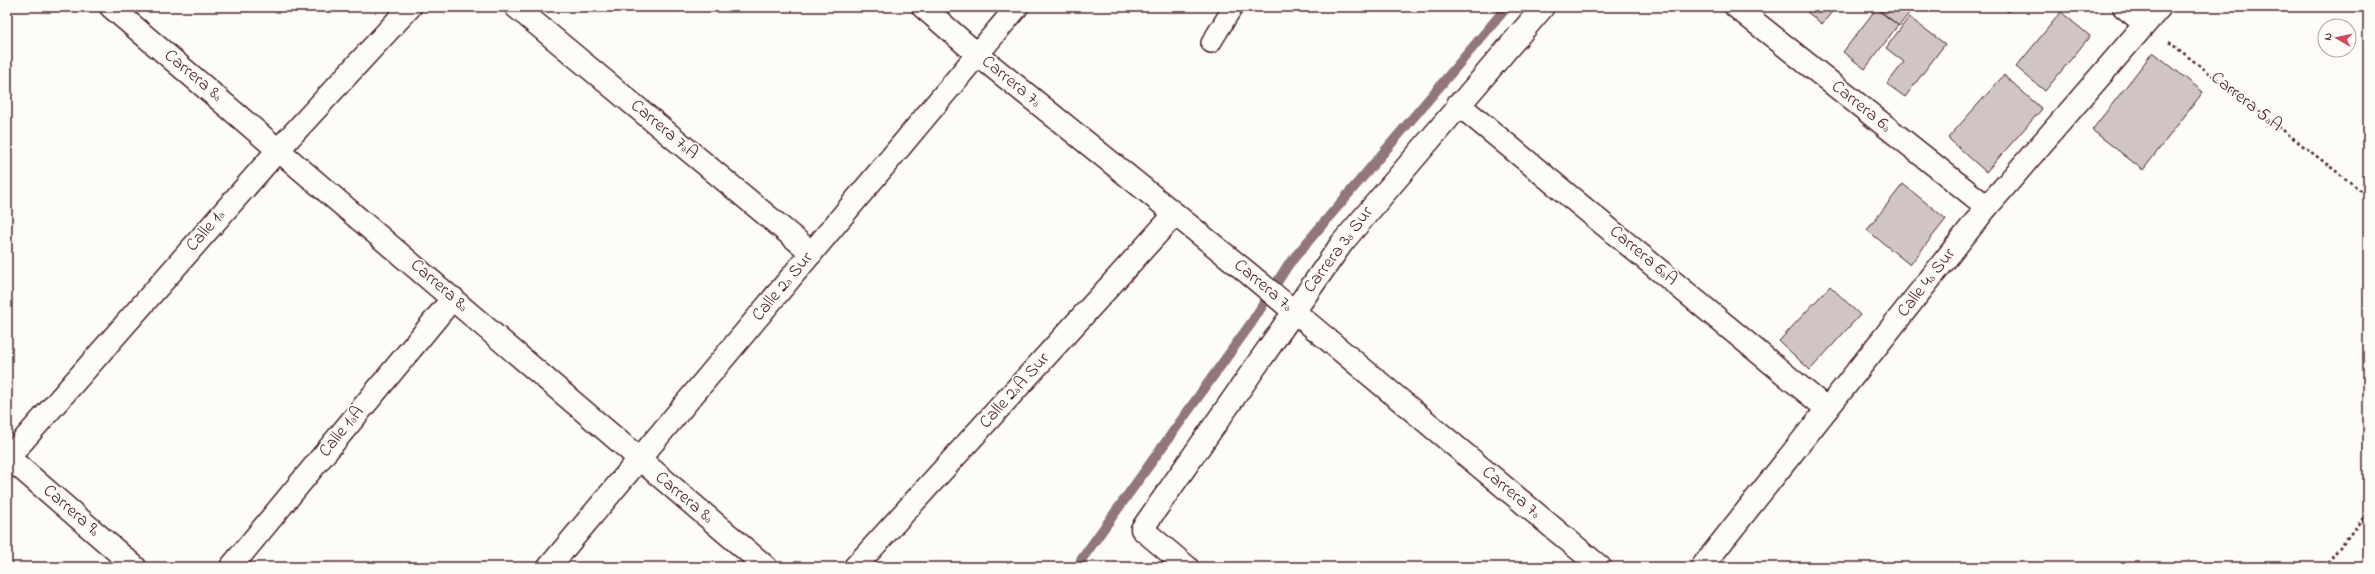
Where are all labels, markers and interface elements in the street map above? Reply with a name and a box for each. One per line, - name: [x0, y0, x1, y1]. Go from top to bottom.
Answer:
- north arrow: [2317, 18, 2357, 58]
- text: N: [2320, 32, 2337, 42]
- street label: Carrera 8ª: [158, 44, 228, 109]
- street label: Carrera 7ª: [975, 50, 1047, 115]
- street label: Carrera 5ªA: [2205, 66, 2287, 138]
- street label: Carrera 6ª: [1825, 74, 1897, 140]
- street label: Carrera 7ªA: [624, 94, 704, 166]
- street label: Carrera 3ª Sur: [1298, 201, 1381, 299]
- street label: Calle 1ª: [180, 204, 232, 258]
- street label: Carrera 6ªA: [1603, 220, 1683, 292]
- street label: Calle 4ª Sur: [1891, 242, 1963, 323]
- street label: Calle 2ª Sur: [746, 246, 820, 327]
- street label: Carrera 8ª: [404, 253, 474, 319]
- street label: Carrera 7ª: [1228, 253, 1299, 319]
- street label: Calle 2ªA Sur: [974, 347, 1057, 435]
- street label: Calle 1ªA: [313, 401, 371, 463]
- street label: Carrera 7ª: [1476, 460, 1547, 526]
- street label: Carrera 8ª: [649, 466, 719, 531]
- street label: Carrera 9ª: [37, 479, 106, 544]

